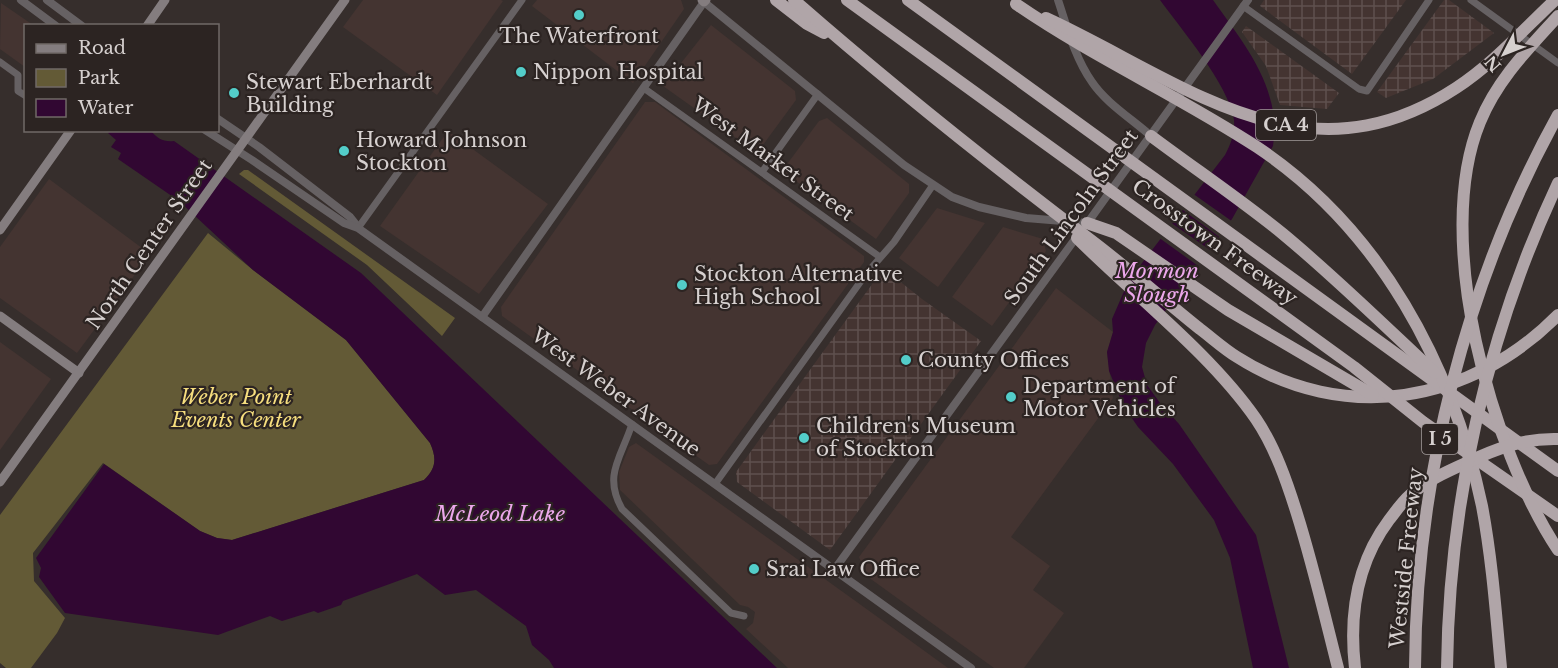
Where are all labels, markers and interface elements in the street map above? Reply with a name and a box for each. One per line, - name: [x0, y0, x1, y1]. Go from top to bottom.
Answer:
- marker: The Waterfront: [572, 8, 586, 22]
- legend: [24, 24, 219, 132]
- place label: The Waterfront: [499, 24, 659, 48]
- north arrow: [1474, 24, 1534, 84]
- text: Road: [78, 37, 126, 59]
- text: N: [1480, 52, 1505, 76]
- place label: Nippon Hospital: [533, 60, 703, 84]
- marker: Nippon Hospital: [514, 65, 528, 79]
- text: Park: [78, 67, 120, 89]
- place label: Stewart Eberhardt Building: [246, 70, 433, 117]
- marker: Stewart Eberhardt Building: [227, 86, 241, 100]
- street label: West Market Street: [686, 91, 859, 226]
- text: Water: [77, 97, 134, 119]
- road number: CA 4: [1256, 110, 1316, 140]
- street label: South Lincoln Street: [999, 124, 1143, 310]
- place label: Howard Johnson Stockton: [356, 128, 527, 175]
- marker: Howard Johnson Stockton: [337, 144, 351, 158]
- street label: North Center Street: [81, 154, 217, 334]
- street label: Crosstown Freeway: [1127, 174, 1303, 310]
- water label: Mormon Slough: [1114, 258, 1199, 308]
- place label: Stockton Alternative High School: [694, 262, 903, 309]
- marker: Stockton Alternative High School: [675, 278, 689, 292]
- street label: West Weber Avenue: [526, 322, 705, 461]
- place label: County Offices: [918, 348, 1069, 372]
- marker: County Offices: [899, 353, 913, 367]
- place label: Department of Motor Vehicles: [1023, 374, 1178, 421]
- park label: Weber Point Events Center: [170, 385, 302, 432]
- marker: Department of Motor Vehicles: [1004, 390, 1018, 404]
- place label: Children's Museum of Stockton: [816, 414, 1016, 461]
- road number: I 5: [1422, 424, 1458, 454]
- marker: Children's Museum of Stockton: [797, 431, 811, 445]
- street label: Westside Freeway: [1384, 466, 1427, 651]
- water label: McLeod Lake: [434, 501, 565, 527]
- place label: Srai Law Office: [766, 557, 920, 581]
- marker: Srai Law Office: [747, 562, 761, 576]

